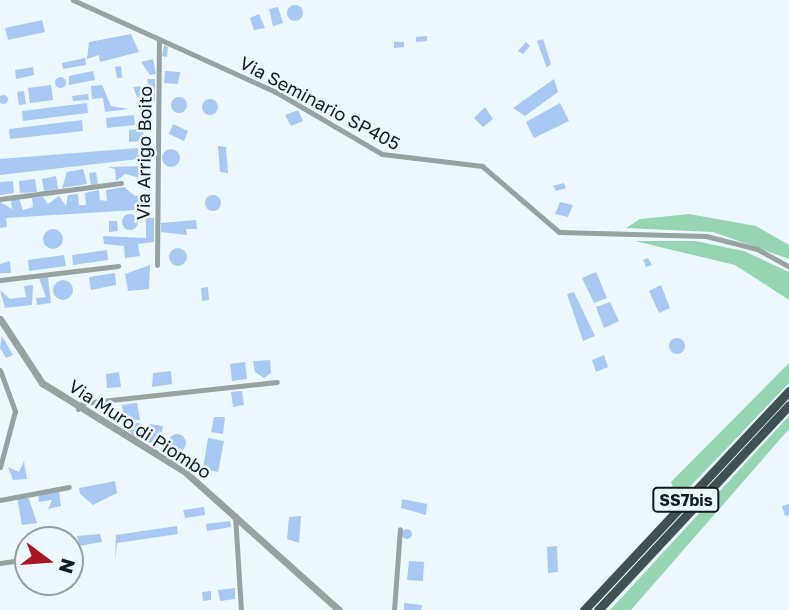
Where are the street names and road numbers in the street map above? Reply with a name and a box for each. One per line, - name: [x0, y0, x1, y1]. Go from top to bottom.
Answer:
- street label: Via Seminario SP405: [236, 52, 404, 154]
- street label: Via Arrigo Boito: [132, 86, 156, 220]
- street label: Via Muro di Piombo: [65, 375, 215, 483]
- road number: SS7bis: [651, 488, 721, 512]

